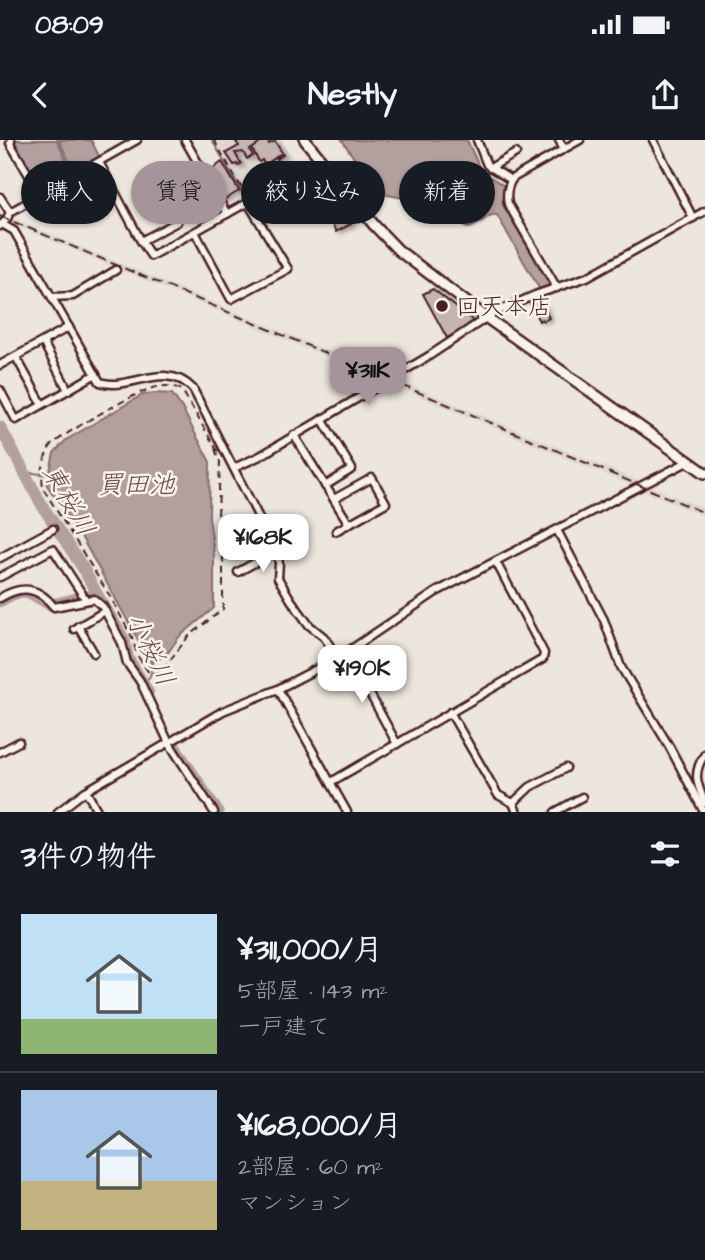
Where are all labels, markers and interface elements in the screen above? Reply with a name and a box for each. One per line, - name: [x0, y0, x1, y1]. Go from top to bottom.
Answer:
- text: 08:09: [35, 7, 104, 43]
- text: Nestly: [308, 72, 397, 117]
- icon: back: [21, 76, 59, 114]
- icon: share: [646, 76, 684, 114]
- chip: 購入: [21, 161, 117, 224]
- chip: 賃貸: [131, 161, 227, 224]
- chip: 絞り込み: [241, 161, 385, 224]
- chip: 新着: [399, 161, 495, 224]
- place label: 回天本店: [456, 290, 552, 324]
- marker: 回天本店: [434, 298, 450, 314]
- pin: ¥311K: [319, 348, 417, 407]
- text: ¥311K: [346, 354, 390, 386]
- water label: 東桜川: [33, 458, 103, 543]
- water label: 買田池: [97, 467, 176, 503]
- pin: ¥168K: [214, 514, 312, 574]
- text: ¥168K: [234, 521, 292, 553]
- water label: 小桜川: [117, 606, 183, 692]
- pin: ¥190K: [313, 645, 411, 705]
- text: ¥190K: [334, 652, 390, 684]
- icon: filters: [646, 835, 684, 873]
- text: 3件の物件: [21, 836, 156, 878]
- text: ¥311,000/月: [238, 929, 383, 971]
- icon: home: [77, 942, 161, 1026]
- text: 5部屋 · 143 m²: [238, 975, 388, 1007]
- text: 一戸建て: [238, 1011, 330, 1043]
- text: ¥168,000/月: [238, 1105, 402, 1147]
- icon: home: [77, 1118, 161, 1202]
- text: 2部屋 · 60 m²: [238, 1151, 383, 1183]
- text: マンション: [238, 1187, 352, 1219]

